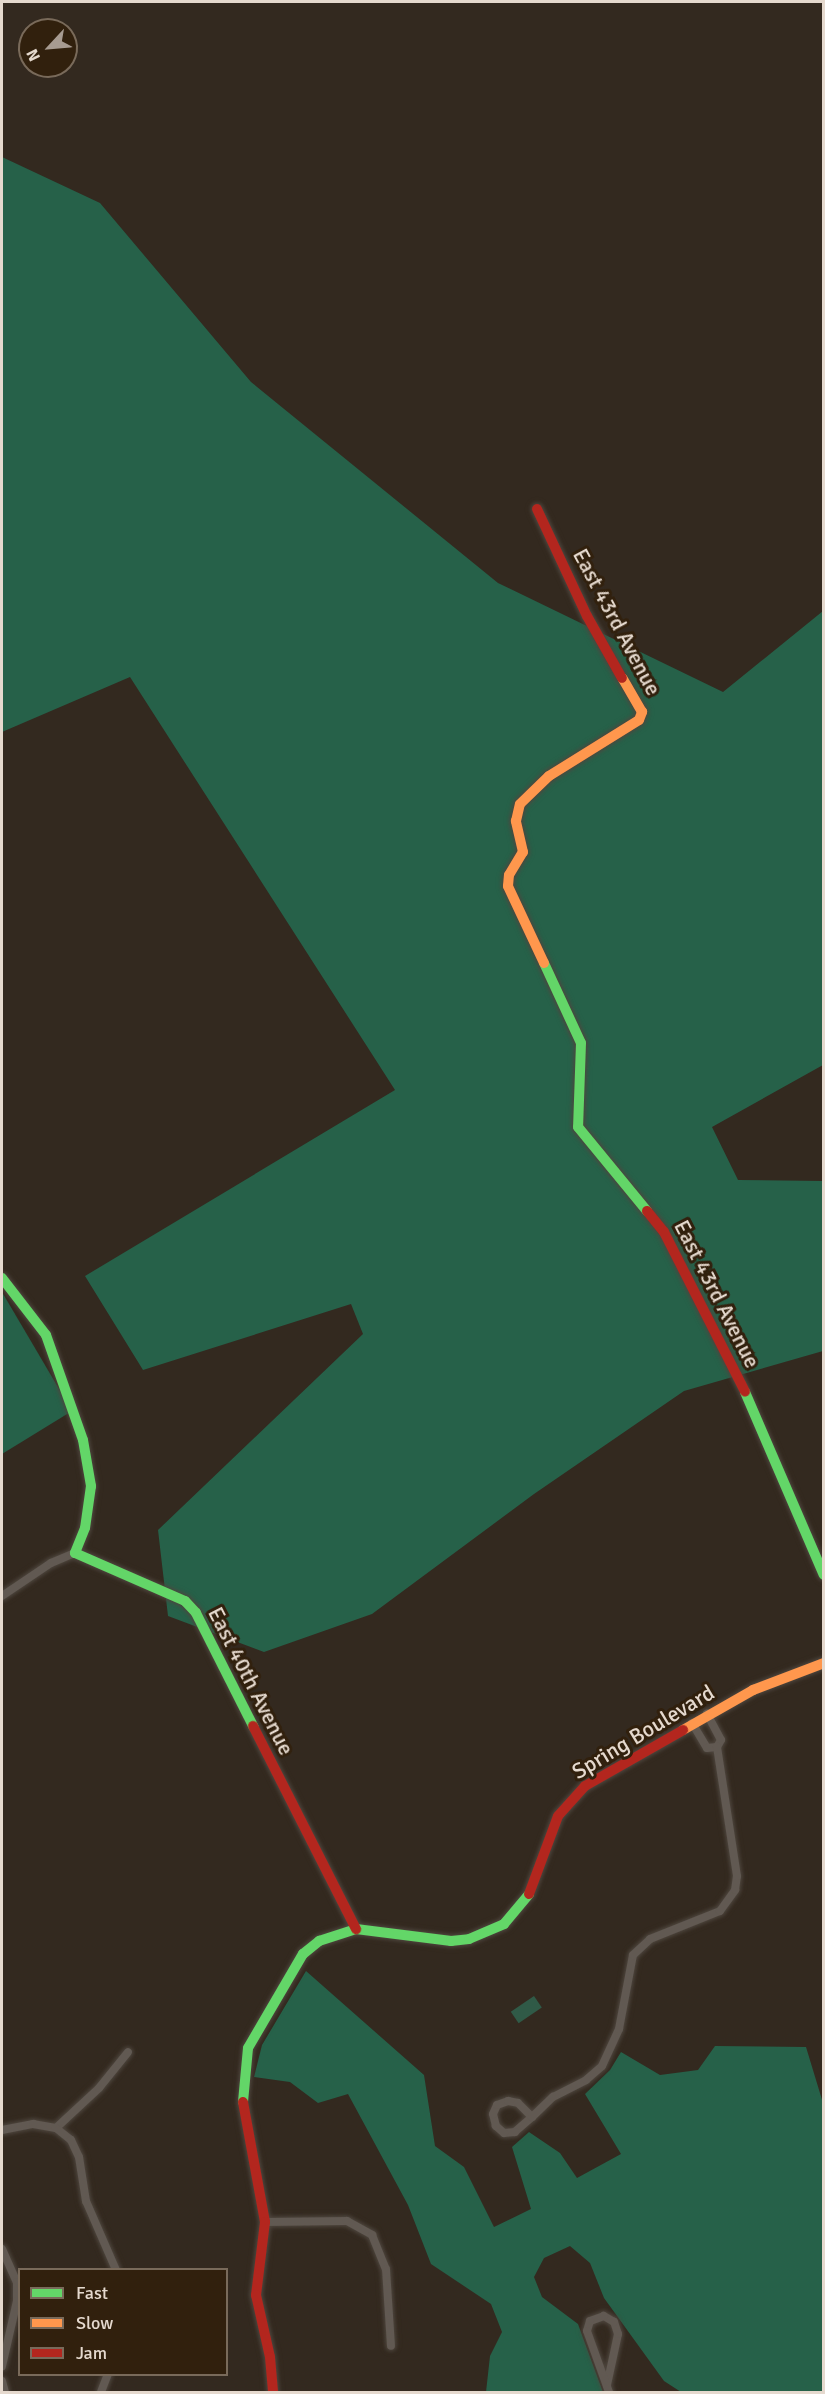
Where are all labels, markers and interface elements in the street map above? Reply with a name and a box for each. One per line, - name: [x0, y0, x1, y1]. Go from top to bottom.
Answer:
- north arrow: [18, 18, 78, 78]
- text: N: [22, 46, 45, 64]
- street label: East 43rd Avenue: [567, 544, 667, 700]
- street label: East 43rd Avenue: [668, 1216, 766, 1372]
- street label: East 40th Avenue: [202, 1603, 300, 1759]
- street label: Spring Boulevard: [567, 1679, 719, 1785]
- legend: [18, 2268, 228, 2376]
- text: Fast: [76, 2282, 108, 2304]
- text: Slow: [76, 2312, 113, 2334]
- text: Jam: [76, 2342, 107, 2364]

